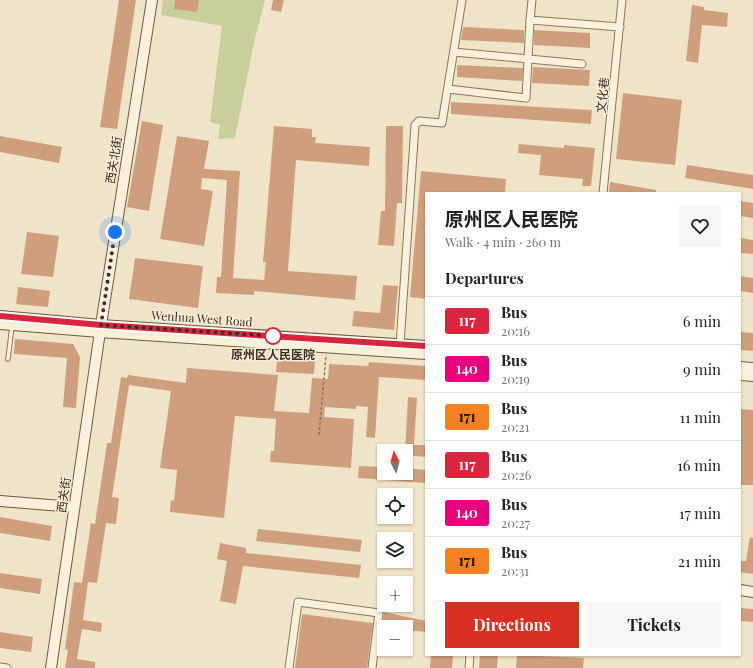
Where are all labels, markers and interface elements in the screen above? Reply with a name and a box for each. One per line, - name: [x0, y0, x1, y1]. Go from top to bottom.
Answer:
- street label: 文化巷: [592, 76, 612, 114]
- street label: 西关北街: [101, 135, 125, 185]
- text: 原州区人民医院: [445, 205, 578, 231]
- button: heart: [679, 205, 721, 247]
- your location: [105, 222, 125, 242]
- text: Walk · 4 min · 260 m: [445, 233, 561, 250]
- text: Departures: [445, 268, 524, 288]
- text: Bus: [501, 302, 527, 322]
- street label: Wenhua West Road: [150, 306, 253, 330]
- text: 117: [458, 311, 476, 330]
- text: 6 min: [683, 311, 721, 331]
- text: 20:16: [501, 322, 530, 339]
- marker: 原州区人民医院: [264, 327, 282, 345]
- place label: 原州区人民医院: [231, 346, 315, 362]
- text: Bus: [501, 350, 527, 370]
- text: 140: [456, 359, 478, 378]
- text: 9 min: [683, 359, 721, 379]
- text: 20:19: [501, 370, 530, 387]
- text: Bus: [501, 398, 527, 418]
- text: 171: [458, 407, 476, 426]
- text: 11 min: [679, 407, 721, 427]
- text: 20:21: [501, 418, 530, 435]
- north arrow: [377, 444, 413, 480]
- map controls: [377, 444, 413, 656]
- text: Bus: [501, 446, 527, 466]
- text: 117: [458, 455, 476, 474]
- text: 16 min: [677, 455, 721, 475]
- text: 20:26: [501, 466, 531, 483]
- street label: 西关街: [53, 476, 73, 514]
- button: locate: [377, 488, 413, 524]
- text: Bus: [501, 494, 527, 514]
- text: 140: [456, 503, 478, 522]
- text: 17 min: [679, 503, 721, 523]
- text: 20:27: [501, 514, 530, 531]
- button: layers: [377, 532, 413, 568]
- text: Bus: [501, 542, 527, 562]
- text: 171: [458, 551, 476, 570]
- text: 21 min: [678, 551, 721, 571]
- text: 20:31: [501, 562, 529, 579]
- button: +: [377, 576, 413, 612]
- button: Directions: [445, 602, 579, 648]
- button: Tickets: [587, 602, 721, 648]
- button: −: [377, 620, 413, 656]

